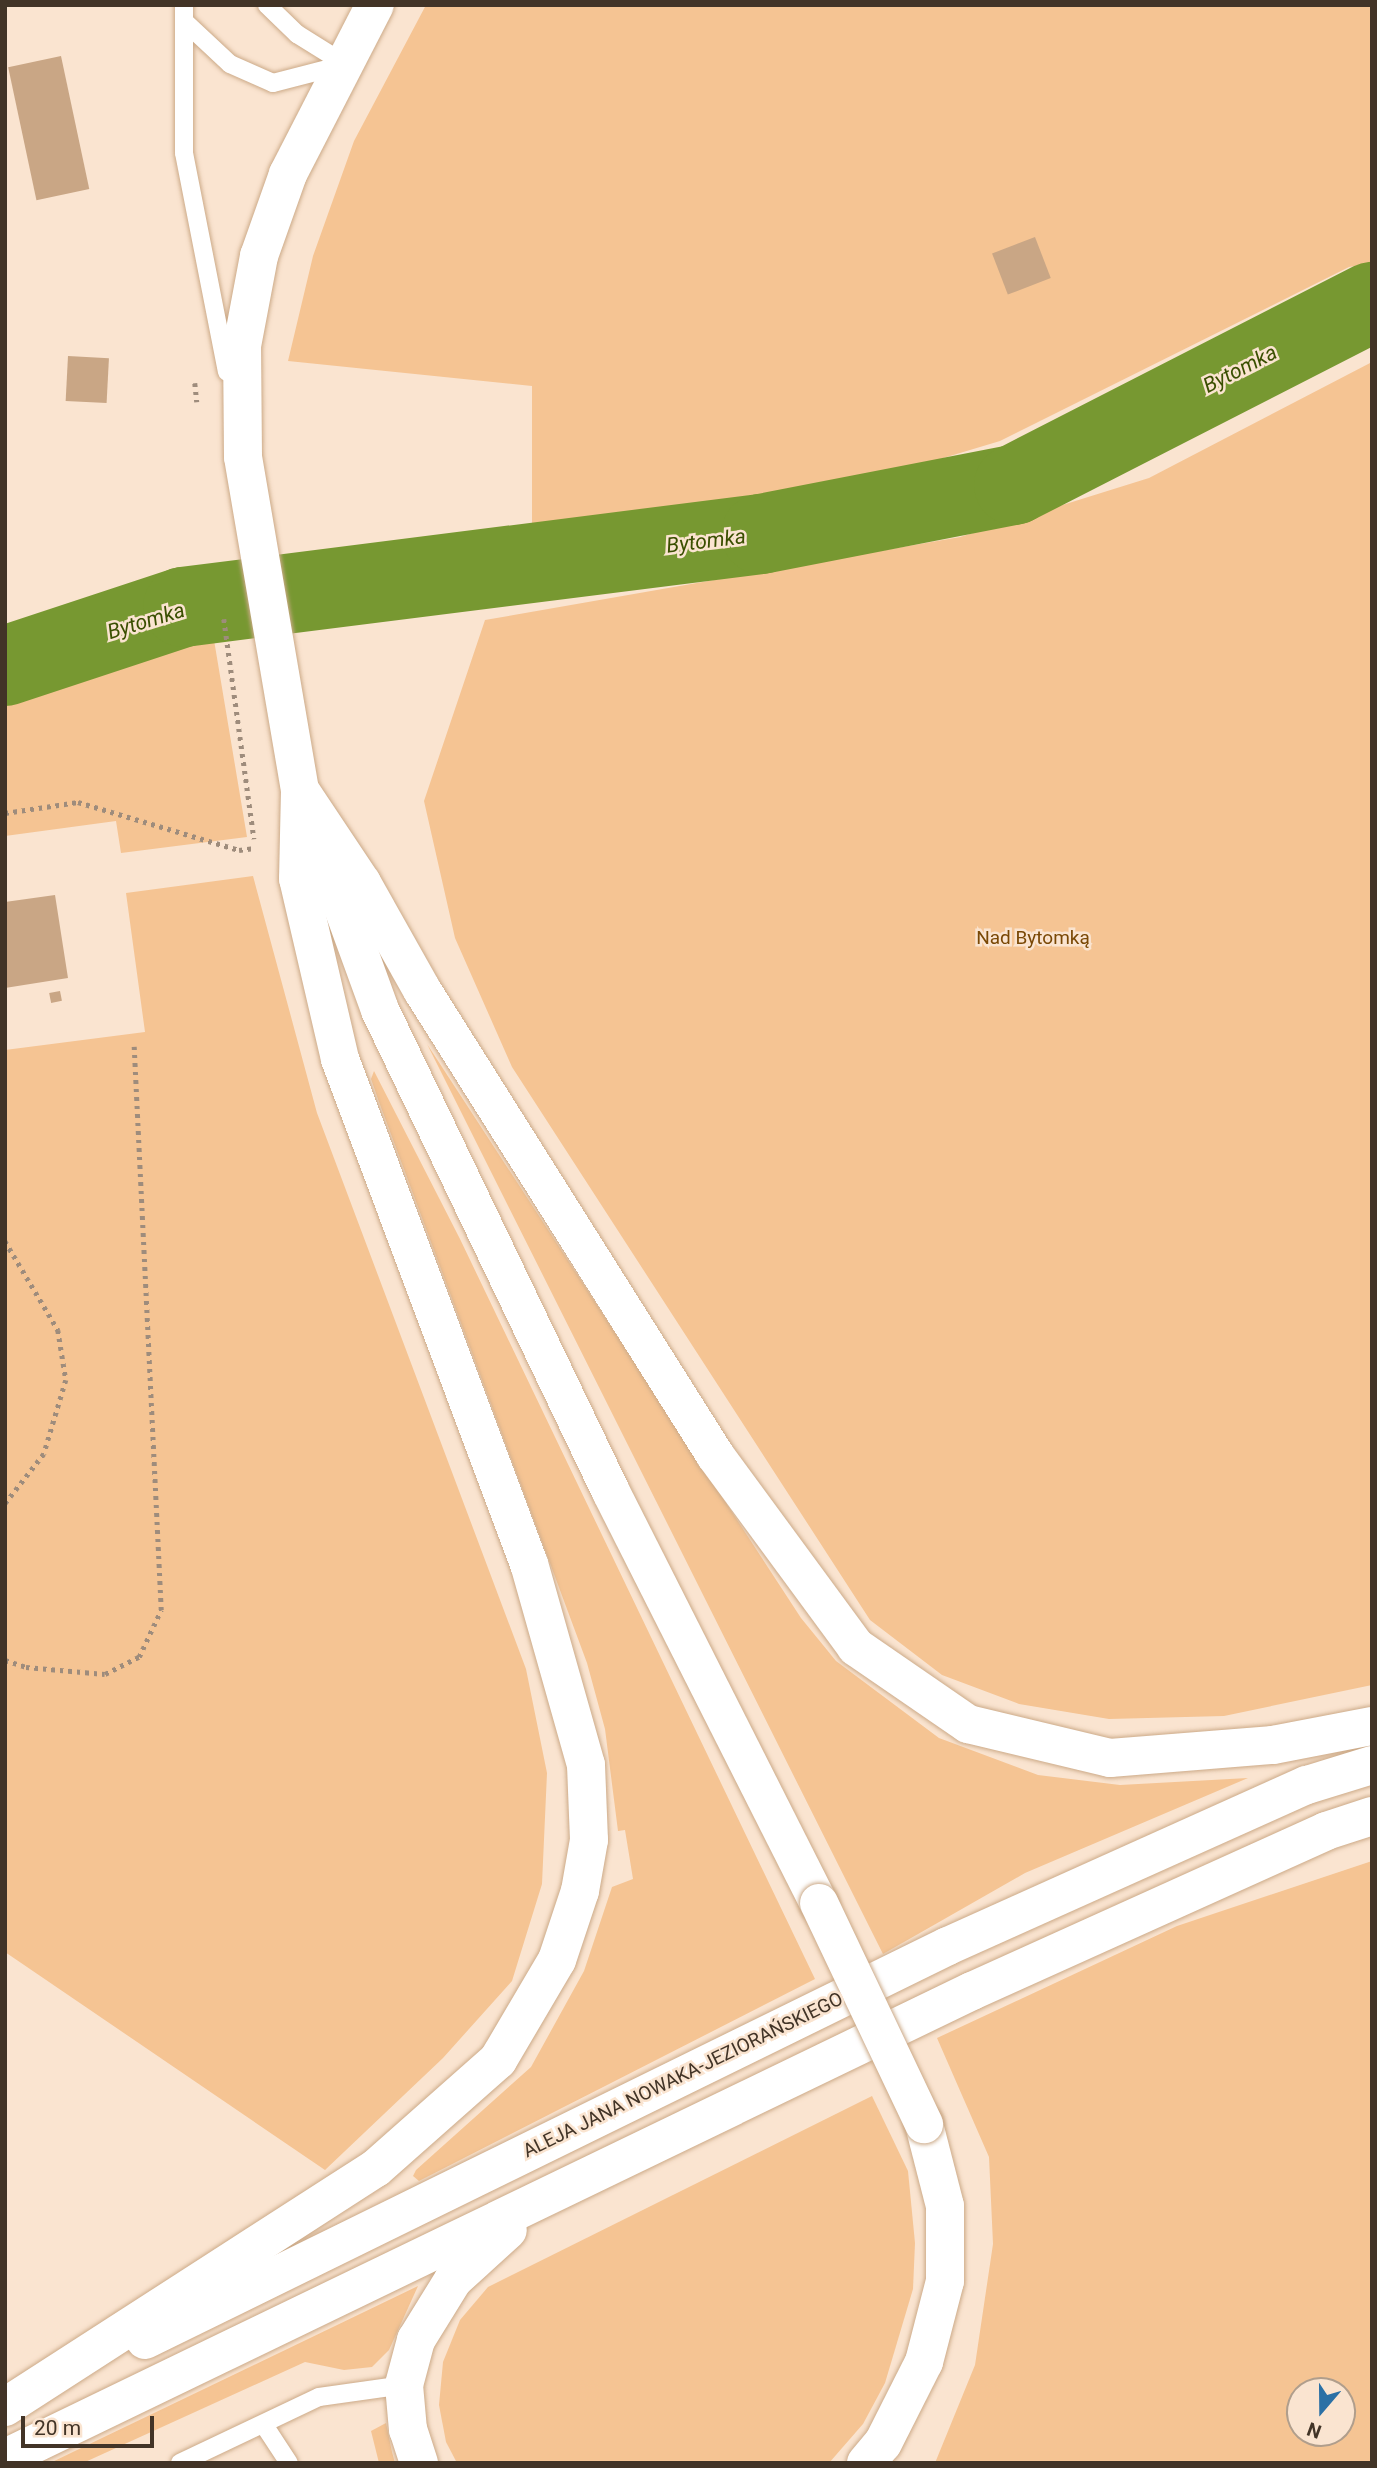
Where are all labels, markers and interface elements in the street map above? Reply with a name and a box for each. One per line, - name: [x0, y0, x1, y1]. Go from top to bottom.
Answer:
- water label: Bytomka: [1199, 340, 1281, 398]
- water label: Bytomka: [665, 524, 747, 558]
- water label: Bytomka: [104, 597, 188, 645]
- park label: Nad Bytomką: [976, 927, 1090, 949]
- street label: ALEJA JANA NOWAKA-JEZIORAŃSKIEGO: [519, 1987, 847, 2163]
- north arrow: [1286, 2377, 1356, 2447]
- scale bar: [24, 2402, 158, 2446]
- text: 20 m: [34, 2416, 81, 2440]
- text: N: [1304, 2417, 1325, 2443]

